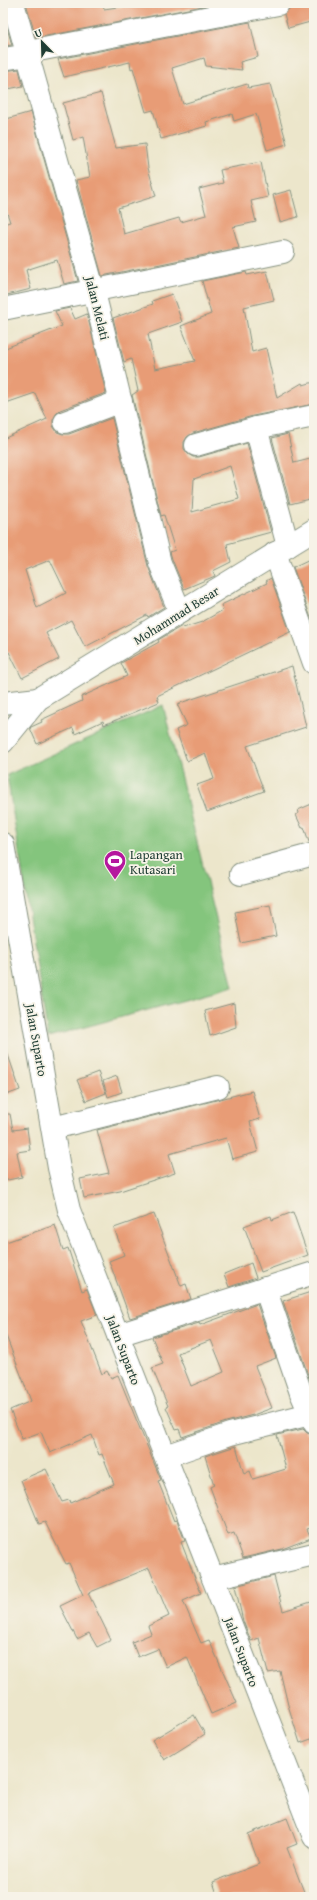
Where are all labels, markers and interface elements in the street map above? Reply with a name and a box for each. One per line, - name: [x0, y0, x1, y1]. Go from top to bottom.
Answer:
- north arrow: [22, 22, 62, 62]
- text: U: [32, 24, 45, 42]
- street label: Jalan Melati: [80, 272, 115, 342]
- street label: Mohammad Besar: [130, 581, 223, 649]
- place label: Lapangan Kutasari: [130, 845, 184, 879]
- sports icon: Lapangan Kutasari: [102, 848, 128, 881]
- street label: Jalan Suparto: [20, 1000, 52, 1078]
- street label: Jalan Suparto: [101, 1311, 146, 1388]
- street label: Jalan Suparto: [219, 1613, 264, 1690]

